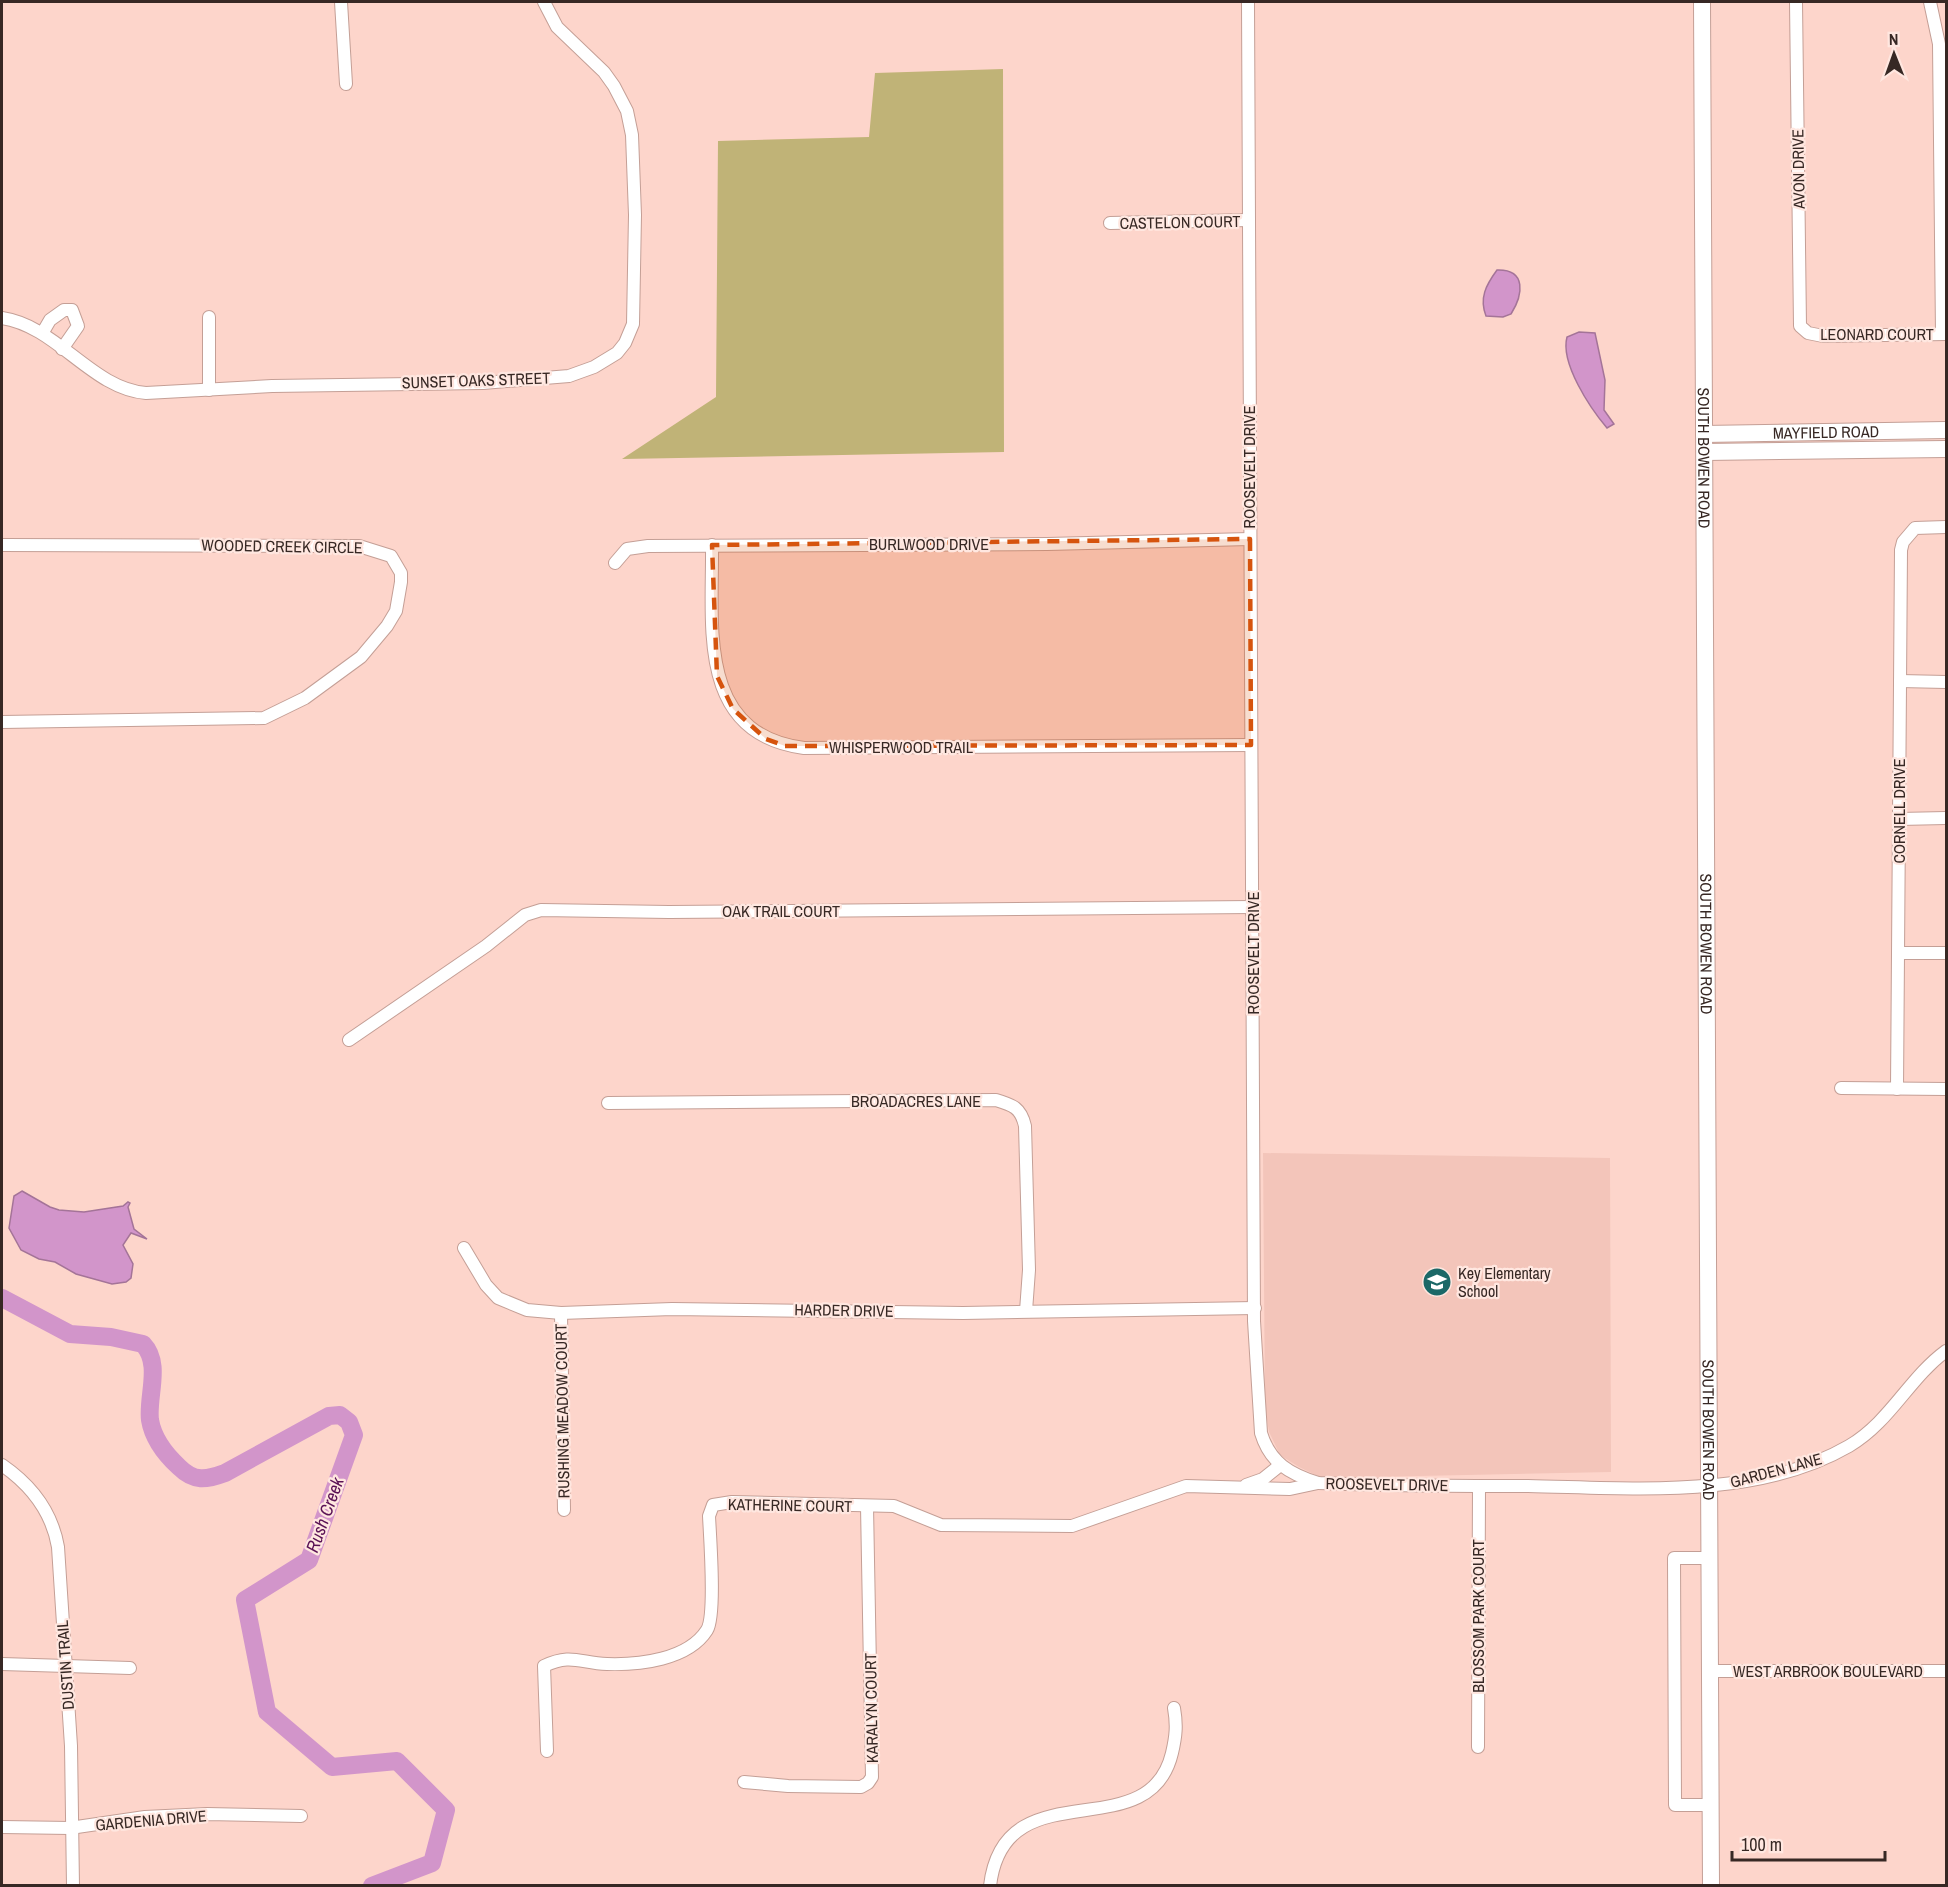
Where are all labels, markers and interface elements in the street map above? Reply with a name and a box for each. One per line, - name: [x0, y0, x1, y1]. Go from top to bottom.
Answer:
- north arrow: [1864, 24, 1924, 84]
- text: N: [1889, 28, 1899, 50]
- street label: AVON DRIVE: [1786, 129, 1810, 210]
- street label: CASTELON COURT: [1119, 210, 1241, 234]
- street label: LEONARD COURT: [1820, 323, 1934, 345]
- street label: SUNSET OAKS STREET: [401, 366, 551, 394]
- street label: SOUTH BOWEN ROAD: [1693, 388, 1716, 528]
- street label: ROOSEVELT DRIVE: [1238, 406, 1260, 528]
- street label: MAYFIELD ROAD: [1773, 420, 1879, 444]
- street label: BURLWOOD DRIVE: [869, 533, 989, 555]
- street label: WOODED CREEK CIRCLE: [201, 534, 363, 558]
- street label: WHISPERWOOD TRAIL: [829, 736, 974, 758]
- street label: CORNELL DRIVE: [1888, 758, 1910, 864]
- street label: SOUTH BOWEN ROAD: [1695, 874, 1718, 1014]
- street label: ROOSEVELT DRIVE: [1242, 892, 1264, 1014]
- street label: OAK TRAIL COURT: [722, 900, 840, 922]
- street label: BROADACRES LANE: [851, 1090, 981, 1112]
- place label: Key Elementary School: [1458, 1262, 1551, 1302]
- school or university icon: Key Elementary School: [1421, 1266, 1453, 1298]
- street label: HARDER DRIVE: [794, 1298, 894, 1322]
- street label: RUSHING MEADOW COURT: [549, 1323, 575, 1499]
- street label: SOUTH BOWEN ROAD: [1697, 1359, 1720, 1500]
- street label: GARDEN LANE: [1728, 1447, 1824, 1493]
- street label: ROOSEVELT DRIVE: [1325, 1472, 1449, 1496]
- water label: Rush Creek: [299, 1473, 350, 1556]
- street label: KATHERINE COURT: [728, 1493, 852, 1517]
- street label: BLOSSOM PARK COURT: [1467, 1539, 1489, 1693]
- street label: DUSTIN TRAIL: [51, 1619, 79, 1710]
- street label: KARALYN COURT: [859, 1653, 883, 1763]
- street label: WEST ARBROOK BOULEVARD: [1733, 1660, 1923, 1682]
- street label: GARDENIA DRIVE: [94, 1804, 208, 1836]
- scale bar: [1732, 1824, 1885, 1862]
- text: 100 m: [1741, 1832, 1782, 1857]

